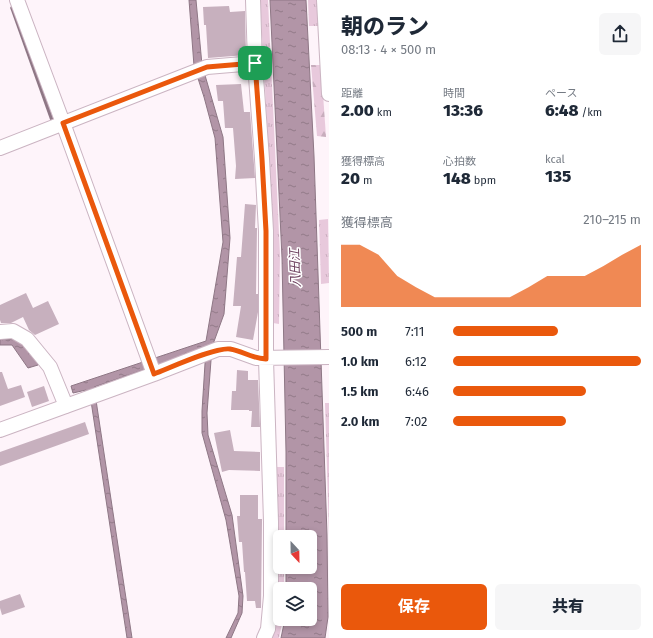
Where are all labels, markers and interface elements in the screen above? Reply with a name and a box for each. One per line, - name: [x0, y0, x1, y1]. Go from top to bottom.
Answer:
- text: 朝のラン: [341, 13, 429, 40]
- button: share: [599, 13, 641, 55]
- text: 08:13 · 4 × 500 m: [341, 42, 436, 57]
- pin: [238, 46, 272, 80]
- icon: arrive: [244, 52, 266, 74]
- text: 距離: [341, 87, 363, 100]
- text: 時間: [443, 87, 465, 100]
- text: ペース: [545, 87, 577, 100]
- text: 2.00: [341, 100, 374, 121]
- text: 13:36: [443, 100, 483, 121]
- text: 6:48: [545, 100, 579, 121]
- text: km: [374, 106, 392, 119]
- text: /km: [579, 106, 602, 119]
- text: kcal: [545, 153, 565, 166]
- text: 獲得標高: [341, 155, 385, 168]
- text: 心拍数: [443, 155, 476, 168]
- text: 135: [545, 166, 571, 187]
- text: 20: [341, 168, 360, 189]
- text: 148: [443, 168, 471, 189]
- text: m: [360, 174, 372, 187]
- text: bpm: [471, 174, 496, 187]
- text: 210–215 m: [583, 212, 641, 227]
- text: 獲得標高: [341, 215, 393, 230]
- water label: 八田江: [287, 246, 303, 288]
- text: 500 m: [341, 324, 377, 339]
- text: 7:11: [405, 324, 424, 339]
- text: 1.0 km: [341, 354, 379, 369]
- text: 6:12: [405, 354, 427, 369]
- text: 1.5 km: [341, 384, 379, 399]
- text: 6:46: [405, 384, 429, 399]
- text: 2.0 km: [341, 414, 380, 429]
- text: 7:02: [405, 414, 427, 429]
- north arrow: [273, 530, 317, 574]
- map controls: [273, 530, 317, 626]
- button: layers: [273, 582, 317, 626]
- button: 保存: [341, 584, 487, 630]
- button: 共有: [495, 584, 641, 630]

